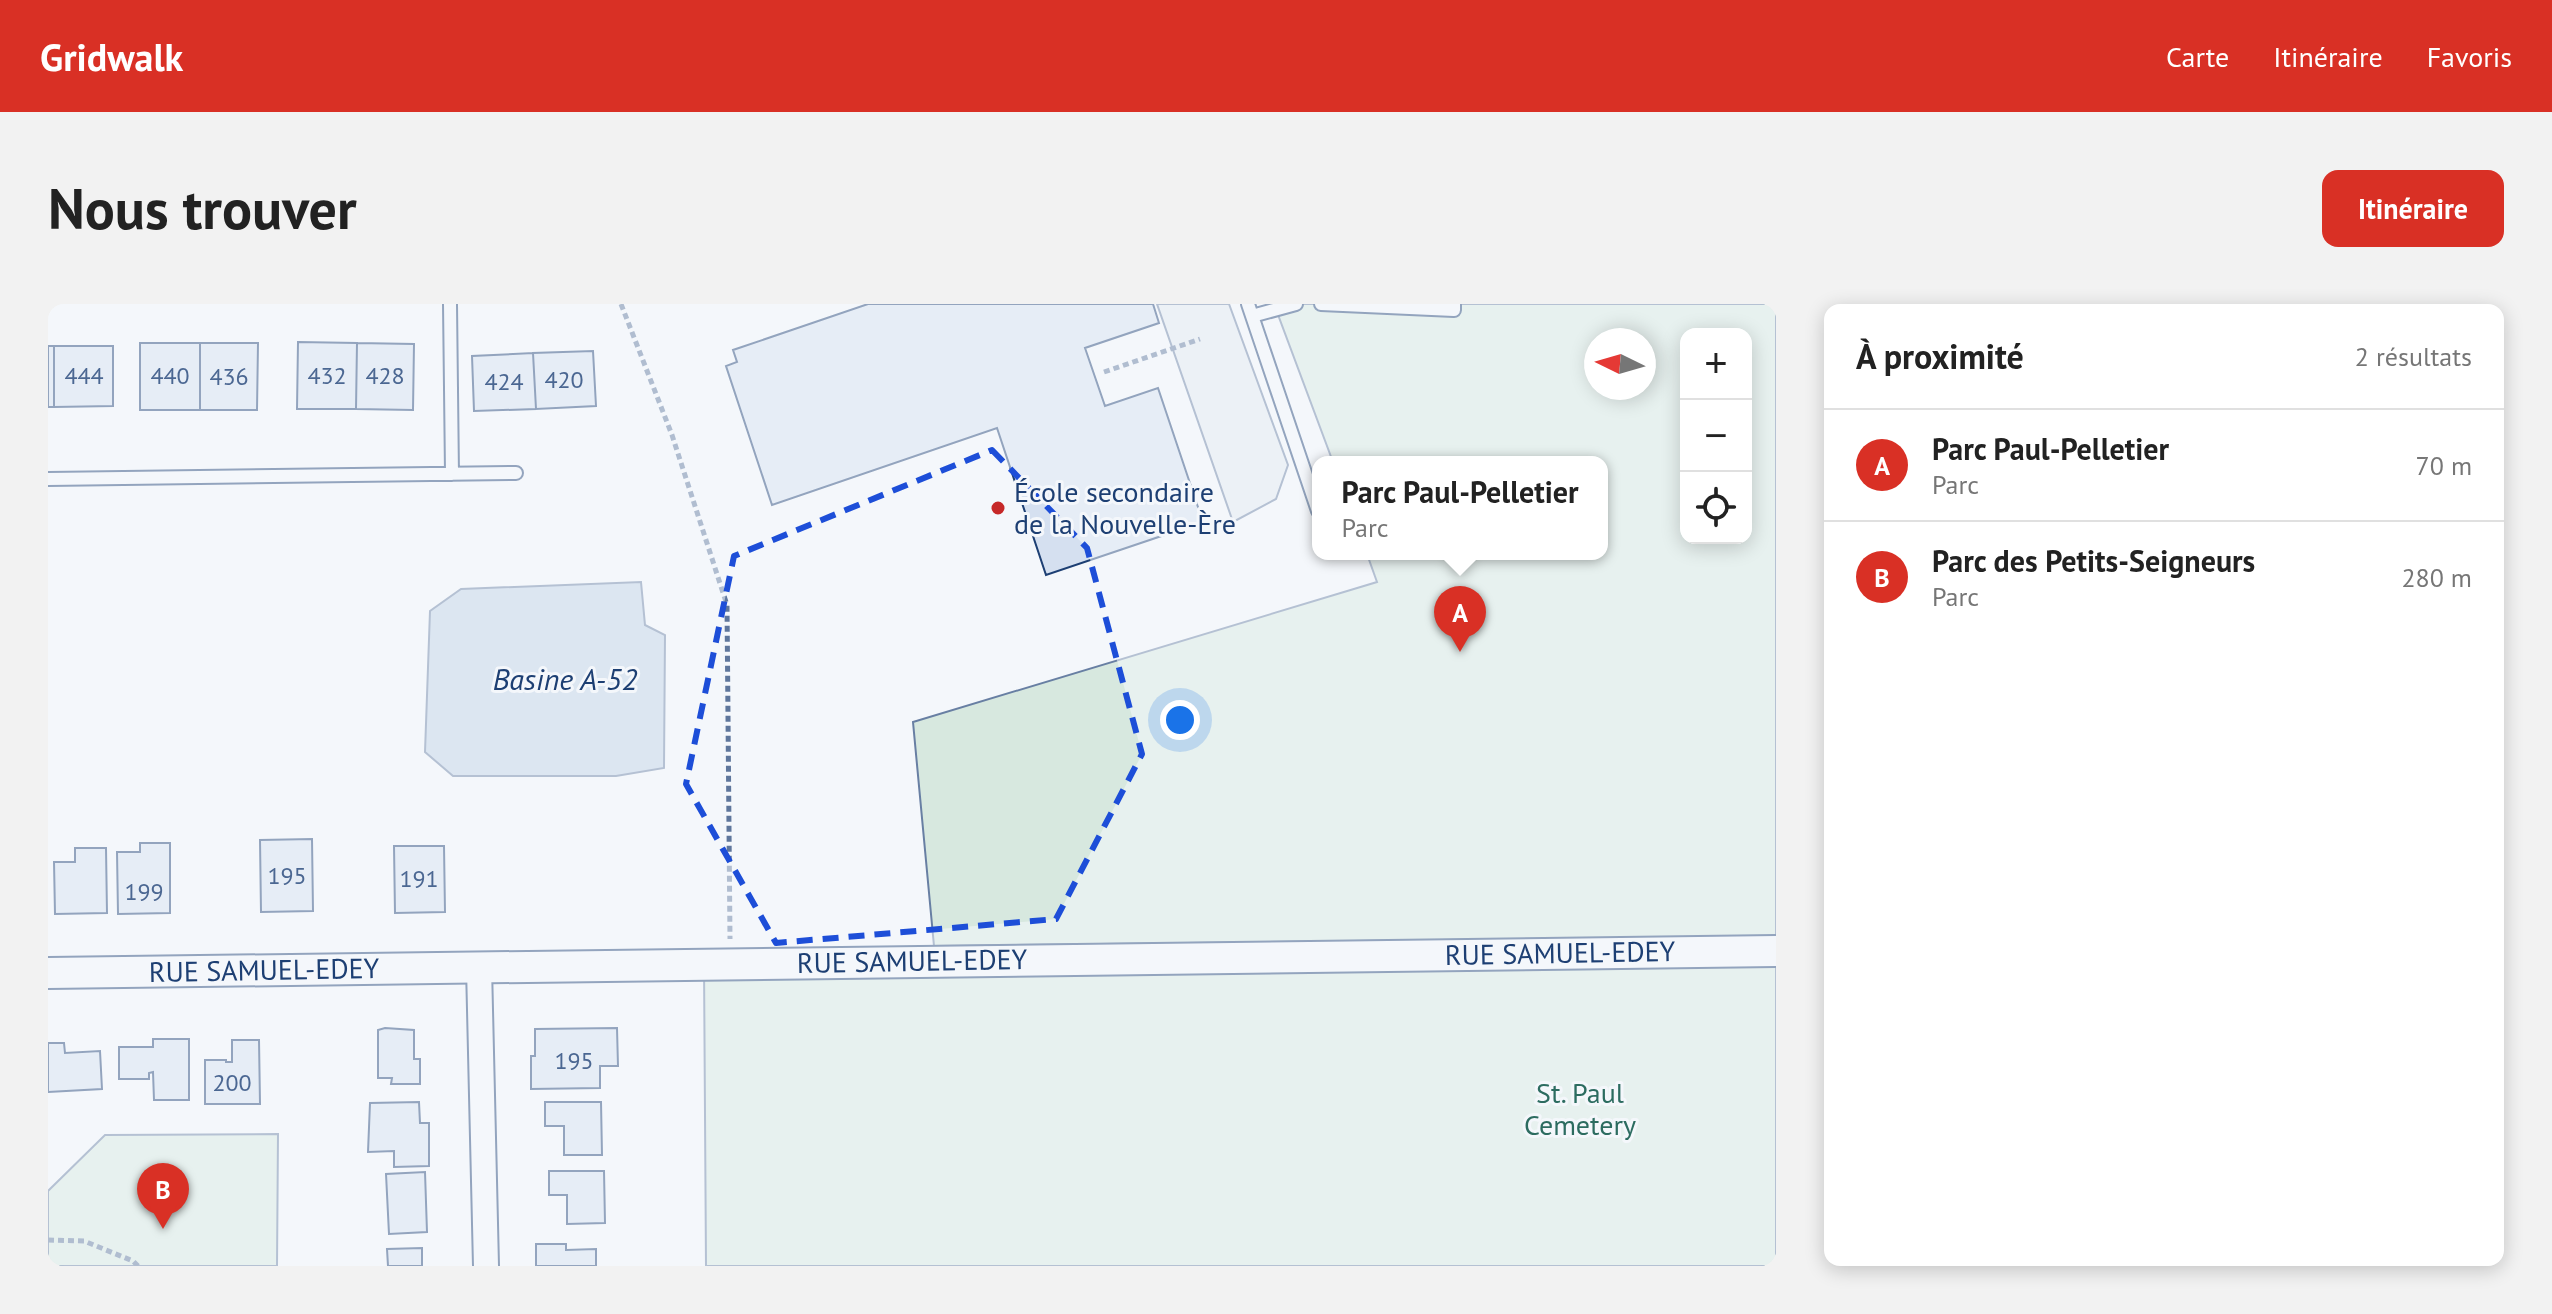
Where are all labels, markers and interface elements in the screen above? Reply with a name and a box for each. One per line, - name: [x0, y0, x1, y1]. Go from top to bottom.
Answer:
- text: Gridwalk: [40, 32, 183, 81]
- text: Carte: [2166, 38, 2229, 75]
- text: Itinéraire: [2273, 38, 2383, 75]
- text: Favoris: [2427, 38, 2512, 75]
- button: Itinéraire: [2322, 170, 2504, 247]
- text: Nous trouver: [48, 172, 357, 244]
- north arrow: [1584, 328, 1656, 400]
- map controls: [1680, 328, 1752, 544]
- button: +: [1680, 328, 1752, 400]
- text: À proximité: [1856, 334, 2024, 378]
- text: 2 résultats: [2355, 340, 2472, 373]
- house number: 444: [64, 360, 104, 391]
- house number: 440: [150, 360, 190, 391]
- house number: 432: [307, 360, 347, 391]
- house number: 428: [365, 360, 405, 391]
- house number: 436: [209, 361, 249, 392]
- house number: 420: [544, 364, 584, 395]
- house number: 424: [484, 366, 524, 397]
- button: −: [1680, 400, 1752, 472]
- text: Parc Paul-Pelletier: [1932, 429, 2169, 468]
- text: A: [1874, 449, 1890, 482]
- text: 70 m: [2416, 449, 2472, 482]
- popup: [1312, 456, 1608, 560]
- text: Parc: [1932, 468, 1979, 501]
- text: Parc Paul-Pelletier: [1342, 472, 1579, 511]
- button: locate: [1680, 472, 1752, 544]
- place label: École secondaire de la Nouvelle-Ère: [1014, 473, 1236, 542]
- marker: École secondaire de la Nouvelle-Ère: [989, 499, 1007, 517]
- text: Parc: [1342, 511, 1389, 544]
- text: Parc des Petits-Seigneurs: [1932, 541, 2255, 580]
- text: B: [1874, 561, 1890, 594]
- text: 280 m: [2401, 561, 2472, 594]
- text: Parc: [1932, 580, 1979, 613]
- pin: A: [1434, 586, 1486, 652]
- water label: Basine A-52: [493, 659, 638, 698]
- your location: [1160, 700, 1200, 740]
- house number: 195: [267, 860, 307, 891]
- house number: 191: [399, 863, 439, 894]
- house number: 199: [124, 876, 164, 907]
- street label: RUE SAMUEL-EDEY: [1444, 932, 1676, 973]
- street label: RUE SAMUEL-EDEY: [796, 940, 1028, 981]
- street label: RUE SAMUEL-EDEY: [148, 949, 380, 990]
- house number: 195: [554, 1045, 594, 1076]
- house number: 200: [212, 1067, 252, 1098]
- park label: St. Paul Cemetery: [1524, 1074, 1636, 1143]
- pin: B: [137, 1163, 189, 1229]

